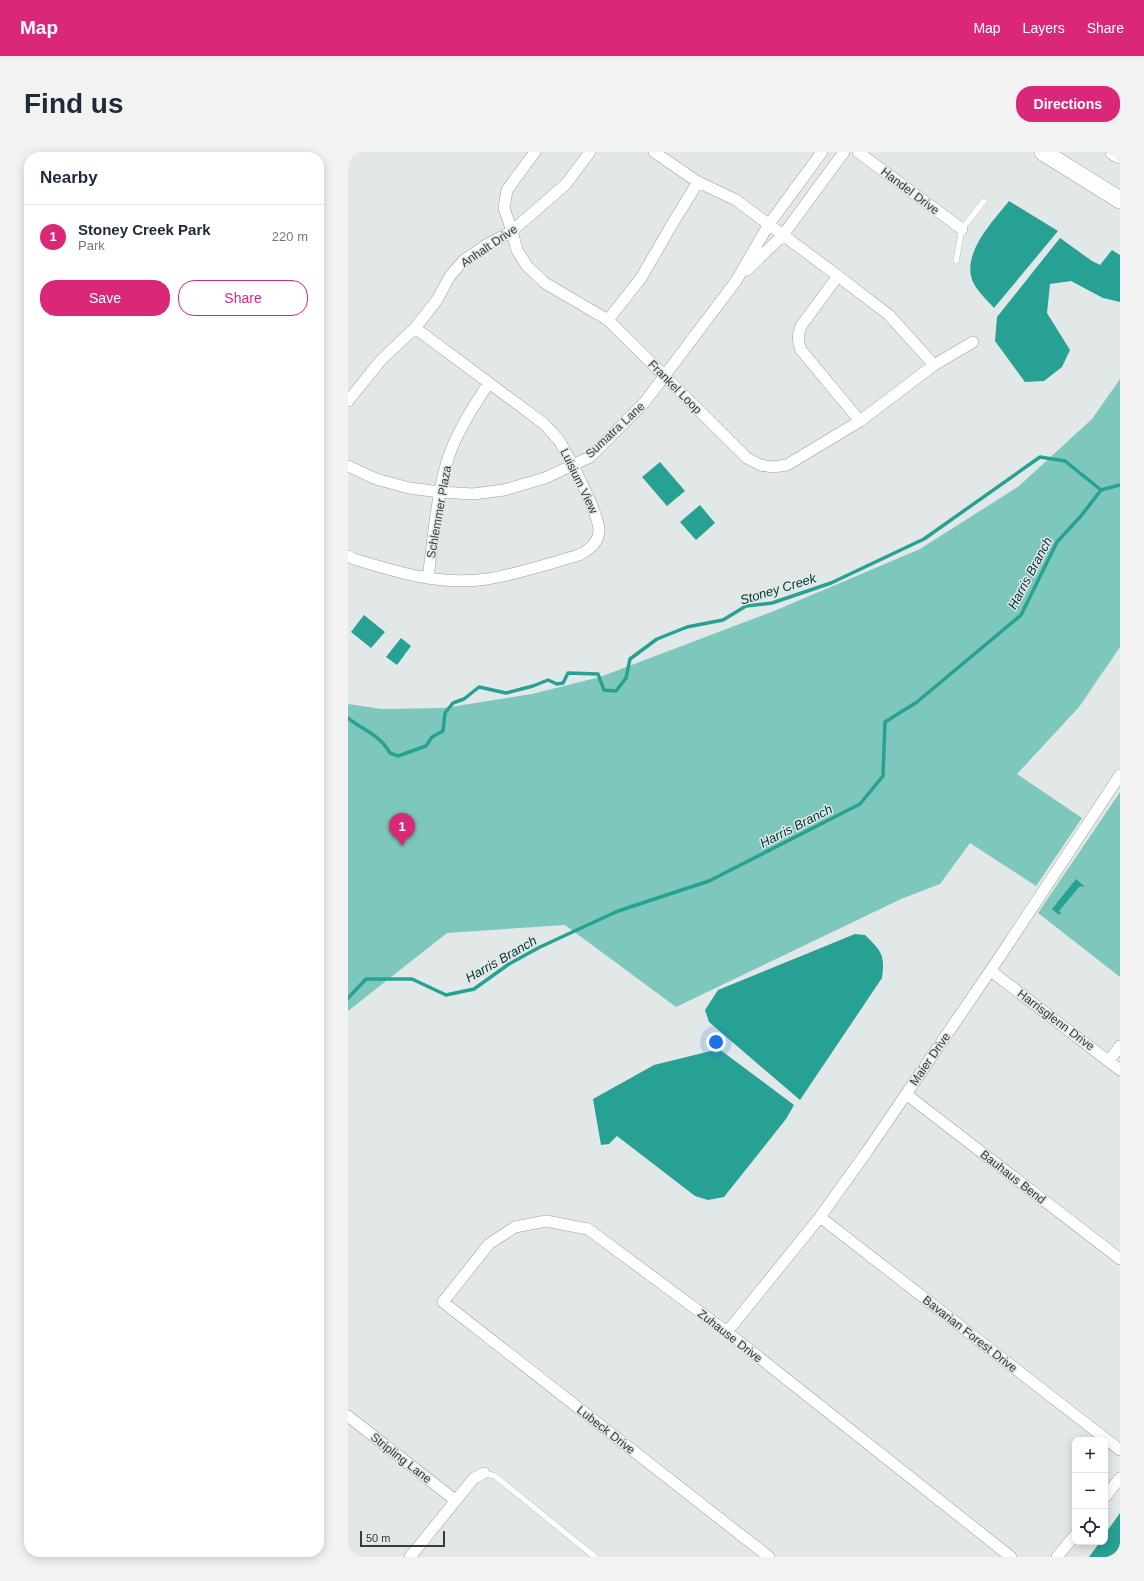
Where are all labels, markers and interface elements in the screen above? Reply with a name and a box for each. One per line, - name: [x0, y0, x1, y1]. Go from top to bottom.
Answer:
- text: Map: [20, 17, 58, 38]
- text: Map: [973, 20, 1001, 36]
- text: Layers: [1023, 20, 1065, 36]
- text: Share: [1087, 20, 1124, 36]
- button: Directions: [1016, 86, 1120, 122]
- text: Find us: [24, 88, 124, 119]
- street label: Handel Drive: [878, 165, 942, 218]
- text: Nearby: [40, 168, 98, 187]
- text: Stoney Creek Park: [78, 221, 211, 238]
- street label: Anhalt Drive: [458, 222, 520, 270]
- text: 1: [49, 229, 57, 244]
- text: 220 m: [272, 229, 308, 244]
- text: Park: [78, 238, 105, 253]
- button: Save: [40, 280, 170, 316]
- button: Share: [178, 280, 308, 316]
- street label: Frankel Loop: [645, 357, 705, 417]
- street label: Sumatra Lane: [583, 399, 648, 461]
- street label: Luisium View: [557, 446, 601, 516]
- street label: Schlemmer Plaza: [424, 464, 454, 560]
- water label: Harris Branch: [1005, 534, 1055, 612]
- water label: Stoney Creek: [738, 570, 819, 608]
- water label: Harris Branch: [757, 801, 835, 851]
- pin: 1: [389, 813, 415, 846]
- water label: Harris Branch: [463, 933, 539, 985]
- street label: Harrisglenn Drive: [1015, 987, 1097, 1054]
- street label: Maier Drive: [907, 1030, 954, 1088]
- your location: [706, 1032, 726, 1052]
- street label: Bauhaus Bend: [978, 1147, 1048, 1207]
- street label: Bavarian Forest Drive: [920, 1293, 1020, 1375]
- street label: Zuhause Drive: [695, 1306, 765, 1366]
- street label: Lubeck Drive: [574, 1403, 638, 1457]
- street label: Stripling Lane: [368, 1430, 434, 1486]
- map controls: [1072, 1437, 1108, 1545]
- button: +: [1072, 1437, 1108, 1473]
- button: −: [1072, 1473, 1108, 1509]
- button: locate: [1072, 1509, 1108, 1545]
- scale bar: [360, 1529, 445, 1548]
- text: 50 m: [366, 1532, 390, 1544]

